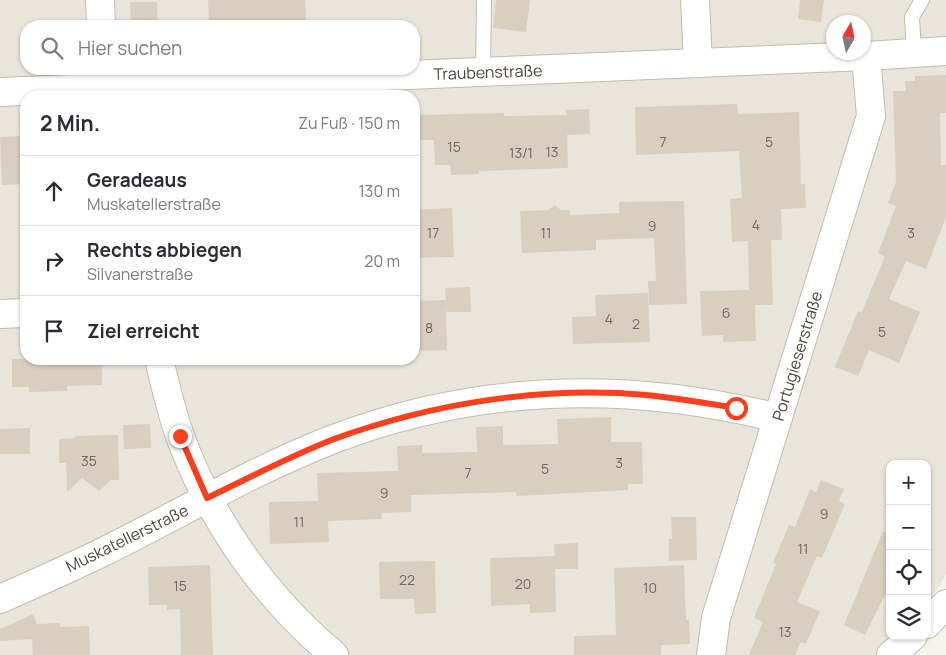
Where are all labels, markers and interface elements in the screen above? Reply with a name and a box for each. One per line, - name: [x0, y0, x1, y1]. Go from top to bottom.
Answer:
- north arrow: [826, 15, 871, 60]
- search box: [20, 20, 420, 75]
- icon: search: [38, 34, 66, 62]
- text: Hier suchen: [78, 35, 182, 61]
- street label: Traubenstraße: [433, 59, 543, 85]
- text: 2 Min.: [40, 109, 100, 137]
- text: Zu Fuß · 150 m: [298, 112, 400, 134]
- house number: 7: [659, 132, 667, 151]
- house number: 5: [765, 132, 773, 151]
- house number: 15: [447, 137, 461, 156]
- house number: 13: [545, 142, 559, 161]
- house number: 13/1: [509, 143, 533, 162]
- text: Geradeaus: [87, 167, 187, 193]
- icon: ahead: [40, 177, 68, 205]
- text: 130 m: [358, 180, 400, 202]
- text: Muskatellerstraße: [87, 193, 221, 215]
- house number: 4: [752, 215, 760, 234]
- house number: 9: [648, 216, 656, 235]
- house number: 17: [427, 223, 439, 242]
- house number: 11: [541, 223, 551, 242]
- house number: 3: [907, 223, 915, 242]
- text: Rechts abbiegen: [87, 237, 242, 263]
- icon: right: [40, 247, 68, 275]
- text: 20 m: [364, 250, 400, 272]
- text: Silvanerstraße: [87, 263, 193, 285]
- street label: Portugieserstraße: [767, 288, 827, 424]
- house number: 6: [722, 303, 730, 322]
- house number: 4: [605, 309, 613, 328]
- house number: 2: [632, 314, 640, 333]
- icon: arrive: [40, 317, 68, 345]
- text: Ziel erreicht: [87, 318, 200, 344]
- house number: 8: [425, 318, 433, 337]
- house number: 5: [878, 322, 886, 341]
- route start: [725, 397, 748, 420]
- route end: [169, 425, 192, 448]
- house number: 35: [81, 451, 97, 470]
- house number: 3: [615, 453, 623, 472]
- house number: 5: [541, 459, 549, 478]
- map controls: [886, 460, 931, 640]
- button: +: [886, 460, 931, 505]
- house number: 7: [464, 463, 472, 482]
- house number: 9: [380, 483, 388, 502]
- street label: Muskatellerstraße: [62, 499, 192, 577]
- house number: 9: [820, 504, 828, 523]
- button: −: [886, 505, 931, 550]
- house number: 11: [294, 512, 304, 531]
- house number: 11: [798, 539, 808, 558]
- button: locate: [886, 550, 931, 595]
- house number: 22: [399, 570, 415, 589]
- house number: 20: [515, 574, 531, 593]
- house number: 15: [173, 576, 187, 595]
- house number: 10: [643, 578, 657, 597]
- button: layers: [886, 595, 931, 640]
- house number: 13: [778, 622, 792, 641]

